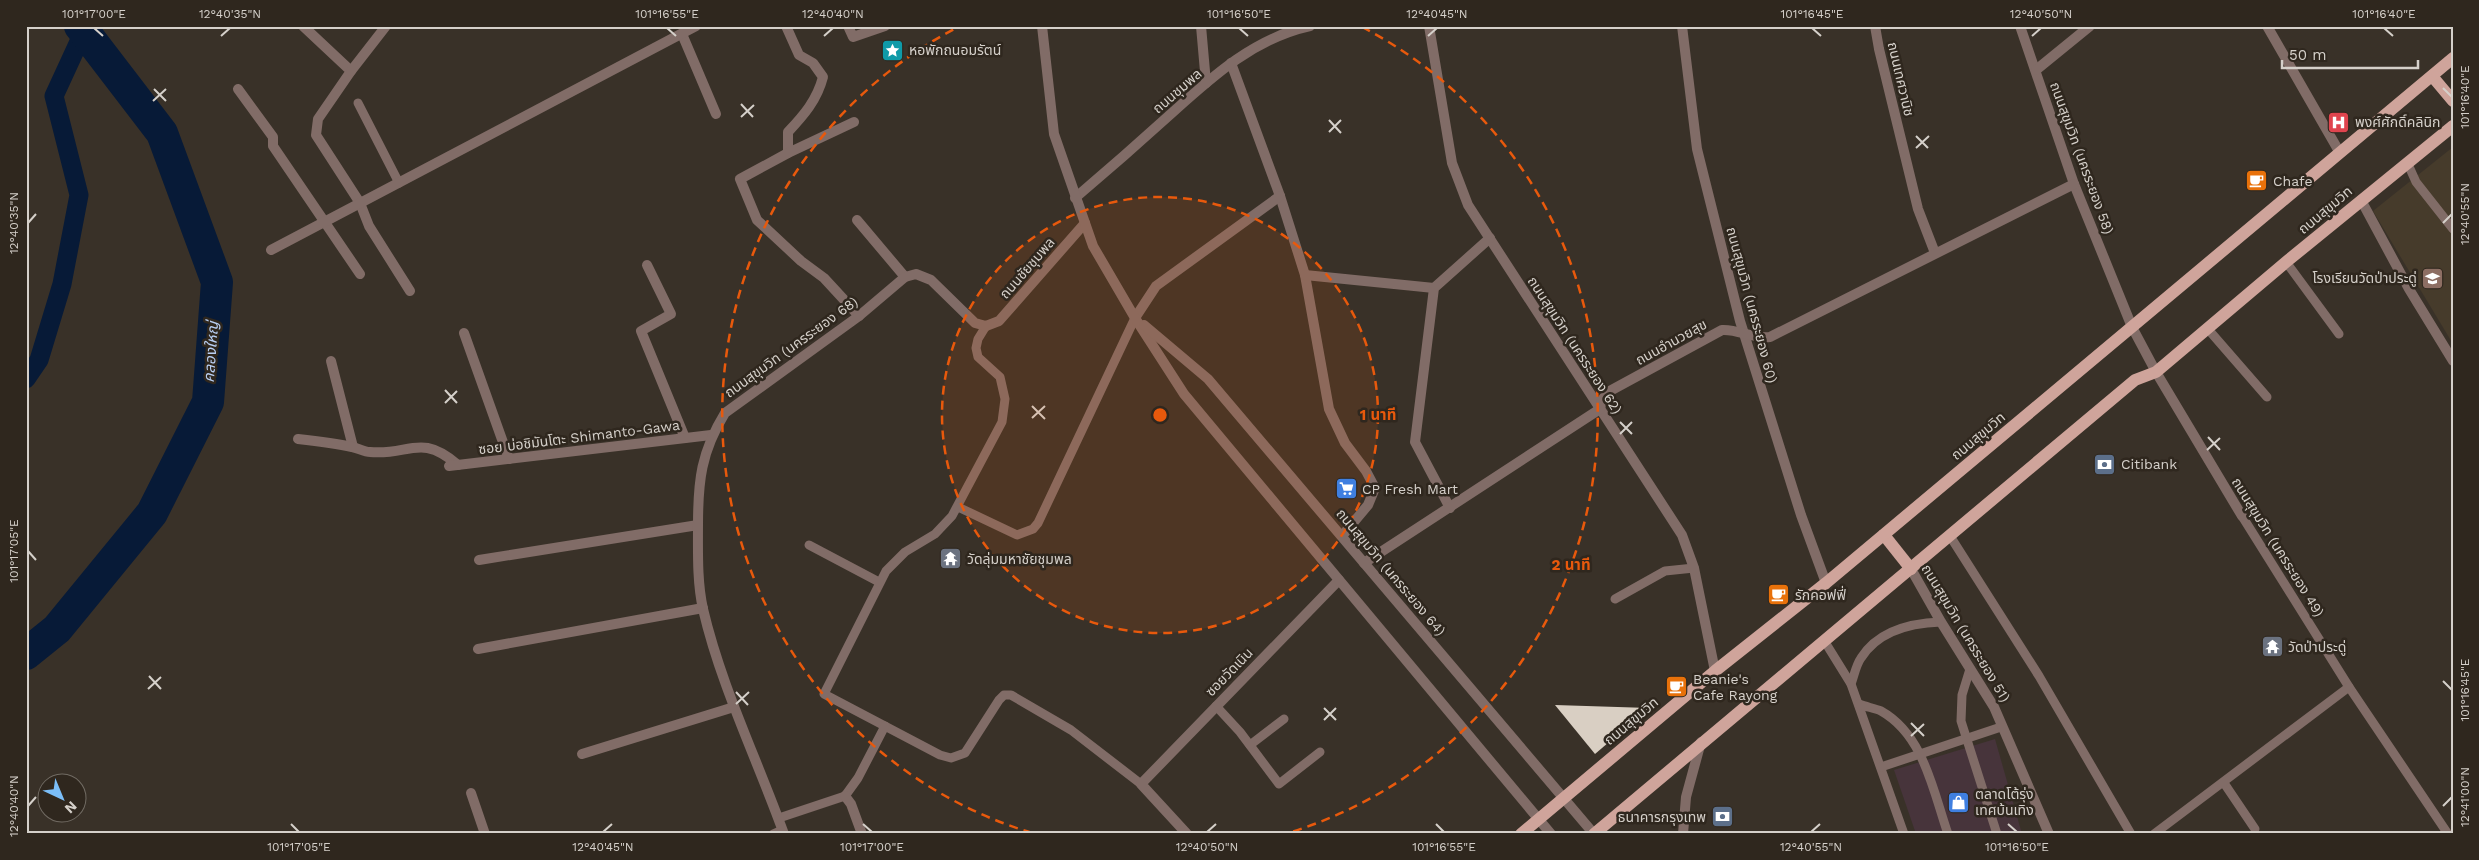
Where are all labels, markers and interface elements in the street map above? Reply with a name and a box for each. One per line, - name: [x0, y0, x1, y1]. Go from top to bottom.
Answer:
- text: 101°17'00"E: [62, 7, 126, 21]
- text: 12°40'35"N: [199, 7, 261, 21]
- text: 101°16'55"E: [635, 7, 699, 21]
- text: 12°40'40"N: [802, 7, 864, 21]
- text: 101°16'50"E: [1207, 7, 1271, 21]
- text: 12°40'45"N: [1406, 7, 1468, 21]
- text: 101°16'45"E: [1781, 7, 1844, 21]
- text: 12°40'50"N: [2010, 7, 2072, 21]
- text: 101°16'40"E: [2352, 7, 2416, 21]
- place icon: หอพักถนอมรัตน์: [881, 38, 905, 62]
- scale bar: [2282, 38, 2418, 70]
- street label: ถนนเทศวานิช: [1885, 40, 1917, 118]
- place label: หอพักถนอมรัตน์: [909, 42, 1001, 58]
- text: 50 m: [2289, 46, 2326, 64]
- street label: ถนนชุมพล: [1149, 65, 1205, 117]
- text: 101°16'40"E: [2458, 65, 2472, 129]
- street label: ถนนสุขุมวิท (นครระยอง 58): [2046, 80, 2117, 237]
- hospital icon: พงศ์ศักดิ์คลินิก: [2327, 110, 2351, 134]
- place label: พงศ์ศักดิ์คลินิก: [2355, 114, 2440, 130]
- cafe icon: Chafe: [2245, 169, 2269, 193]
- place label: Chafe: [2273, 173, 2313, 189]
- street label: ถนนสุขุมวิท: [2295, 183, 2356, 238]
- text: 12°40'55"N: [2458, 183, 2472, 245]
- text: 12°40'35"N: [7, 192, 21, 254]
- street label: ถนนสุขุมวิท (นครระยอง 60): [1722, 225, 1781, 385]
- street label: ถนนชัยชุมพล: [996, 234, 1059, 302]
- school or university icon: โรงเรียนวัดป่าประดู่: [2421, 266, 2445, 290]
- place label: โรงเรียนวัดป่าประดู่: [2312, 270, 2417, 287]
- street label: ถนนสุขุมวิท (นครระยอง 62): [1524, 273, 1625, 417]
- street label: ถนนสุขุมวิท (นครระยอง 68): [721, 293, 861, 402]
- street label: ถนนอำนวยสุข: [1633, 316, 1710, 369]
- water label: คลองใหญ่: [200, 319, 222, 383]
- centre of rings: [1151, 406, 1169, 424]
- text: 1 นาที: [1360, 406, 1396, 424]
- street label: ถนนสุขุมวิท: [1948, 409, 2009, 464]
- street label: ซอย บ่อชิมันโตะ Shimanto-Gawa: [477, 417, 681, 457]
- bank icon: Citibank: [2093, 452, 2117, 476]
- place label: Citibank: [2121, 456, 2177, 472]
- street label: ถนนสุขุมวิท (นครระยอง 49): [2228, 475, 2327, 620]
- supermarket icon: CP Fresh Mart: [1334, 477, 1358, 501]
- place label: CP Fresh Mart: [1362, 481, 1458, 497]
- street label: ถนนสุขุมวิท (นครระยอง 64): [1332, 505, 1449, 639]
- text: 101°17'05"E: [7, 519, 21, 583]
- temple icon: วัดลุ่มมหาชัยชุมพล: [939, 547, 963, 571]
- place label: วัดลุ่มมหาชัยชุมพล: [967, 551, 1072, 568]
- text: 2 นาที: [1551, 556, 1591, 574]
- street label: ถนนสุขุมวิท (นครระยอง 51): [1918, 561, 2014, 705]
- cafe icon: รักคอฟฟี่: [1767, 583, 1791, 607]
- place label: รักคอฟฟี่: [1795, 585, 1846, 603]
- temple icon: วัดป่าประดู่: [2260, 635, 2284, 659]
- place label: วัดป่าประดู่: [2288, 639, 2346, 656]
- street label: ซอยวัดเนิน: [1202, 645, 1256, 699]
- text: 101°16'45"E: [2458, 658, 2472, 721]
- place label: Beanie's Cafe Rayong: [1693, 671, 1778, 703]
- cafe icon: Beanie's Cafe Rayong: [1665, 675, 1689, 699]
- street label: ถนนสุขุมวิท: [1601, 694, 1662, 749]
- text: 12°41'00"N: [2458, 767, 2472, 827]
- north arrow: [38, 772, 88, 822]
- text: 12°40'40"N: [7, 775, 21, 837]
- place label: ตลาดโต้รุ่ง เทศบ้นเทิง: [1975, 786, 2034, 818]
- shop icon: ตลาดโต้รุ่ง เทศบ้นเทิง: [1947, 790, 1971, 814]
- text: N: [62, 798, 80, 817]
- bank icon: ธนาคารกรุงเทพ: [1710, 805, 1734, 829]
- place label: ธนาคารกรุงเทพ: [1618, 809, 1706, 826]
- text: 101°17'05"E: [267, 840, 331, 854]
- text: 12°40'45"N: [572, 840, 634, 854]
- text: 101°17'00"E: [840, 840, 904, 854]
- text: 12°40'50"N: [1176, 840, 1238, 854]
- text: 101°16'55"E: [1412, 840, 1476, 854]
- text: 12°40'55"N: [1780, 840, 1842, 854]
- text: 101°16'50"E: [1985, 840, 2049, 854]

